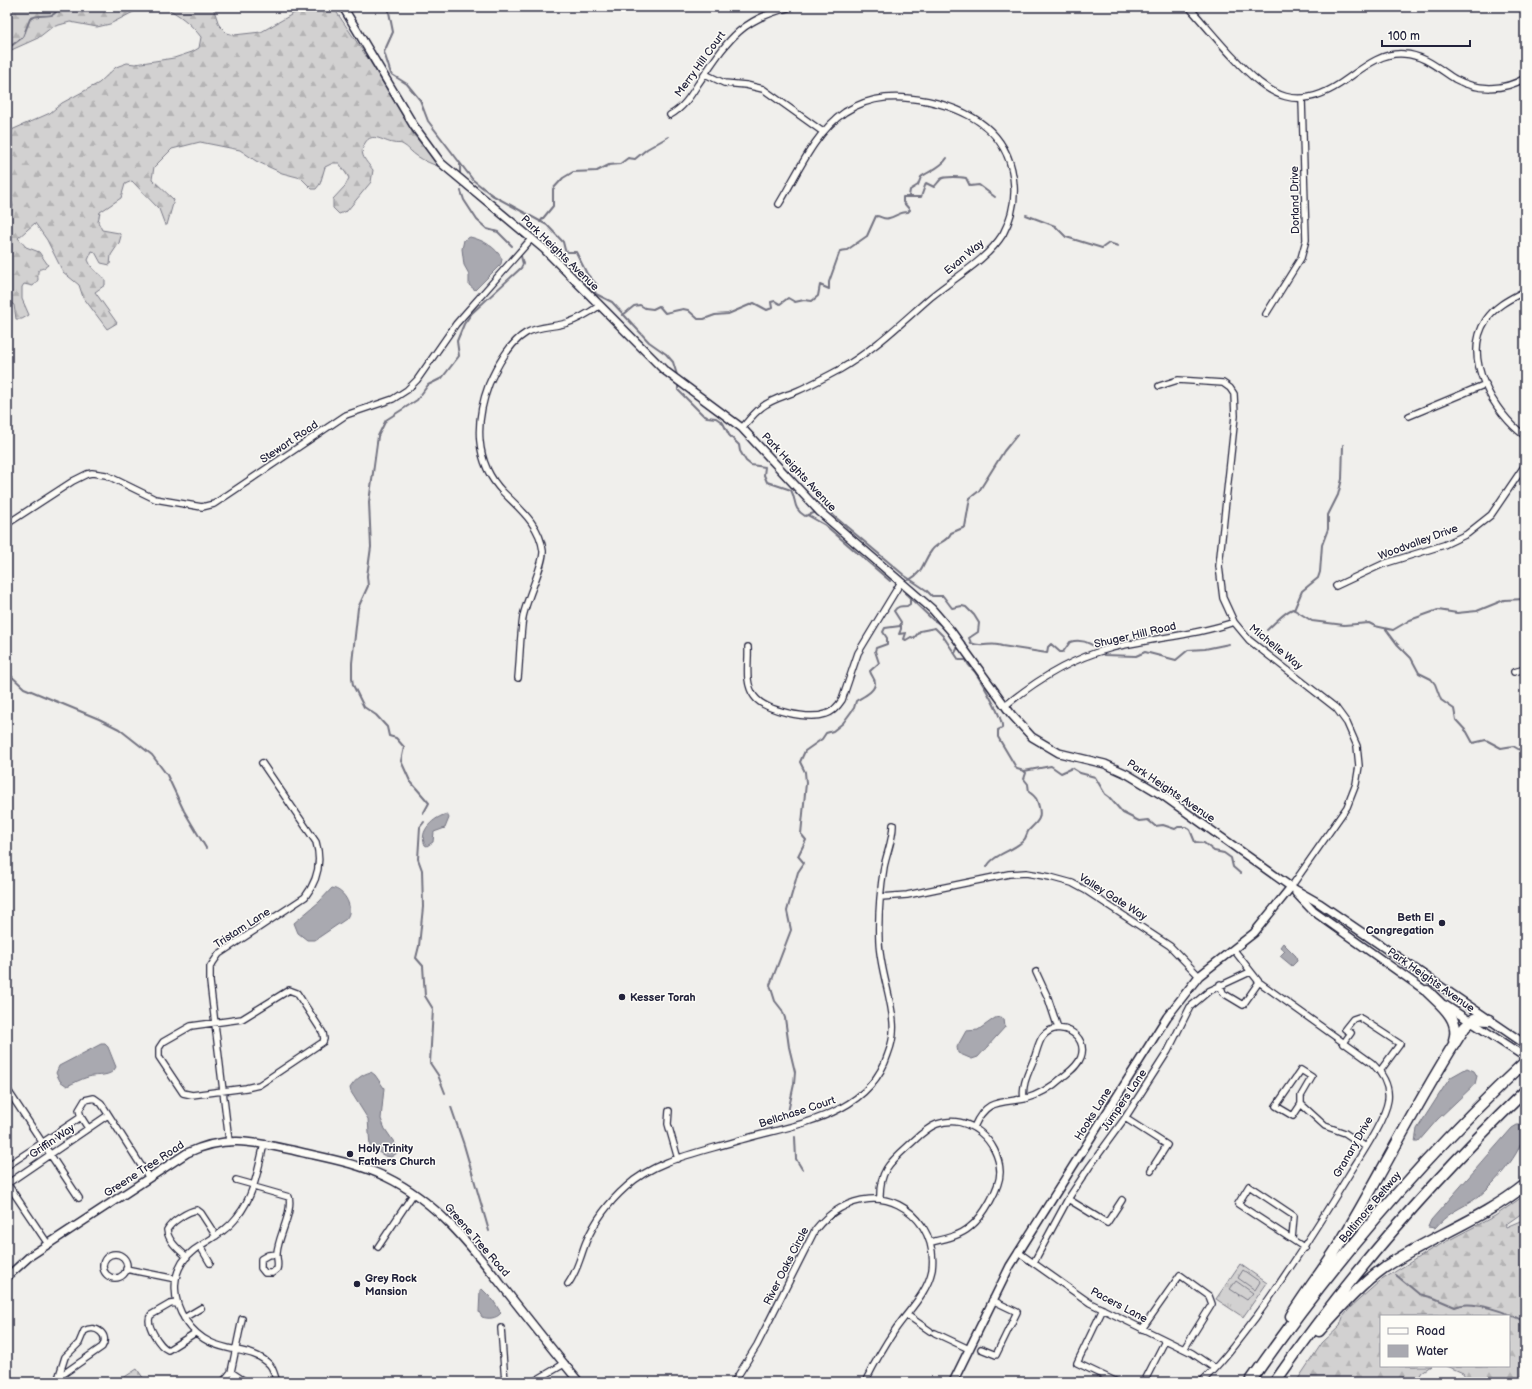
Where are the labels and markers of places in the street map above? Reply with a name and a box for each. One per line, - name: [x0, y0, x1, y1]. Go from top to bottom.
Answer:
- place label: Beth El Congregation: [1366, 911, 1434, 937]
- marker: Beth El Congregation: [1437, 918, 1447, 928]
- place label: Kesser Torah: [630, 991, 696, 1004]
- marker: Kesser Torah: [617, 992, 627, 1002]
- place label: Holy Trinity Fathers Church: [358, 1142, 436, 1168]
- marker: Holy Trinity Fathers Church: [345, 1149, 355, 1159]
- place label: Grey Rock Mansion: [365, 1272, 417, 1298]
- marker: Grey Rock Mansion: [352, 1279, 362, 1289]

